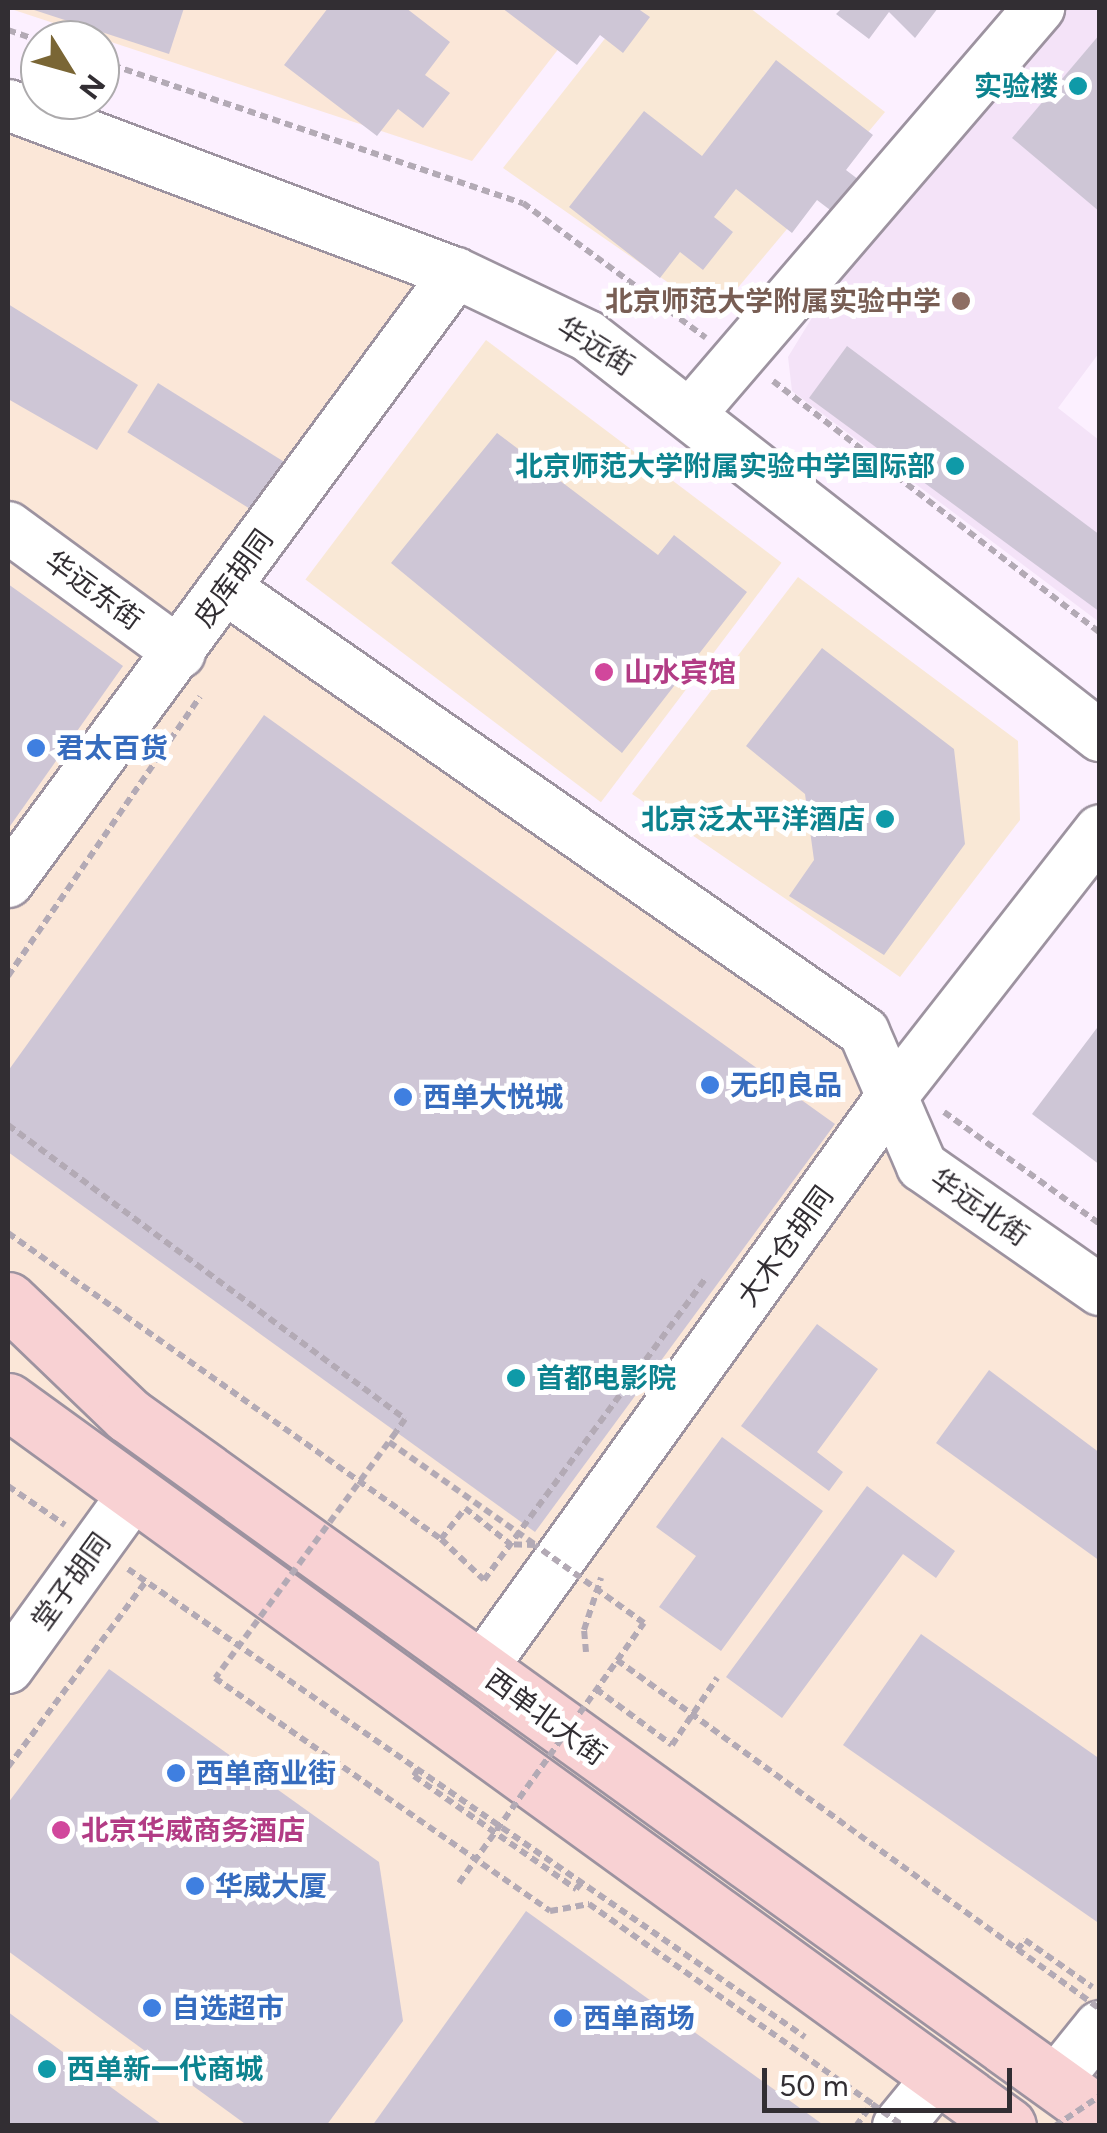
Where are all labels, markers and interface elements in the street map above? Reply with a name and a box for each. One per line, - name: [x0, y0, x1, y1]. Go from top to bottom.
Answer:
- north arrow: [20, 20, 120, 120]
- text: N: [72, 68, 112, 106]
- place label: 实验楼: [974, 69, 1058, 103]
- marker: 实验楼: [1067, 75, 1089, 97]
- place label: 北京师范大学附属实验中学: [605, 284, 941, 318]
- marker: 北京师范大学附属实验中学: [950, 290, 972, 312]
- street label: 华远街: [551, 309, 641, 383]
- place label: 北京师范大学附属实验中学国际部: [515, 449, 935, 483]
- marker: 北京师范大学附属实验中学国际部: [944, 455, 966, 477]
- street label: 皮库胡同: [186, 523, 280, 633]
- street label: 华远东街: [39, 543, 149, 637]
- place label: 山水宾馆: [624, 655, 736, 689]
- marker: 山水宾馆: [593, 661, 615, 683]
- place label: 君太百货: [56, 731, 168, 765]
- marker: 君太百货: [25, 737, 47, 759]
- place label: 北京泛太平洋酒店: [641, 802, 865, 836]
- marker: 北京泛太平洋酒店: [874, 808, 896, 830]
- place label: 无印良品: [730, 1068, 842, 1102]
- marker: 无印良品: [699, 1074, 721, 1096]
- place label: 西单大悦城: [423, 1080, 563, 1114]
- marker: 西单大悦城: [392, 1086, 414, 1108]
- street label: 华远北街: [924, 1161, 1036, 1253]
- street label: 大木仓胡同: [730, 1179, 840, 1313]
- place label: 首都电影院: [536, 1361, 676, 1395]
- marker: 首都电影院: [505, 1367, 527, 1389]
- street label: 堂子胡同: [24, 1526, 118, 1636]
- street label: 西单北大街: [479, 1662, 613, 1772]
- place label: 西单商业街: [196, 1756, 336, 1790]
- marker: 西单商业街: [165, 1762, 187, 1784]
- place label: 北京华威商务酒店: [81, 1813, 305, 1847]
- marker: 北京华威商务酒店: [50, 1819, 72, 1841]
- place label: 华威大厦: [215, 1869, 327, 1903]
- marker: 华威大厦: [184, 1875, 206, 1897]
- place label: 自选超市: [172, 1991, 284, 2025]
- marker: 自选超市: [141, 1997, 163, 2019]
- place label: 西单商场: [583, 2001, 695, 2035]
- marker: 西单商场: [552, 2007, 574, 2029]
- scale bar: [767, 2048, 1017, 2110]
- place label: 西单新一代商城: [67, 2052, 263, 2086]
- marker: 西单新一代商城: [36, 2058, 58, 2080]
- text: 50 m: [779, 2067, 848, 2104]

